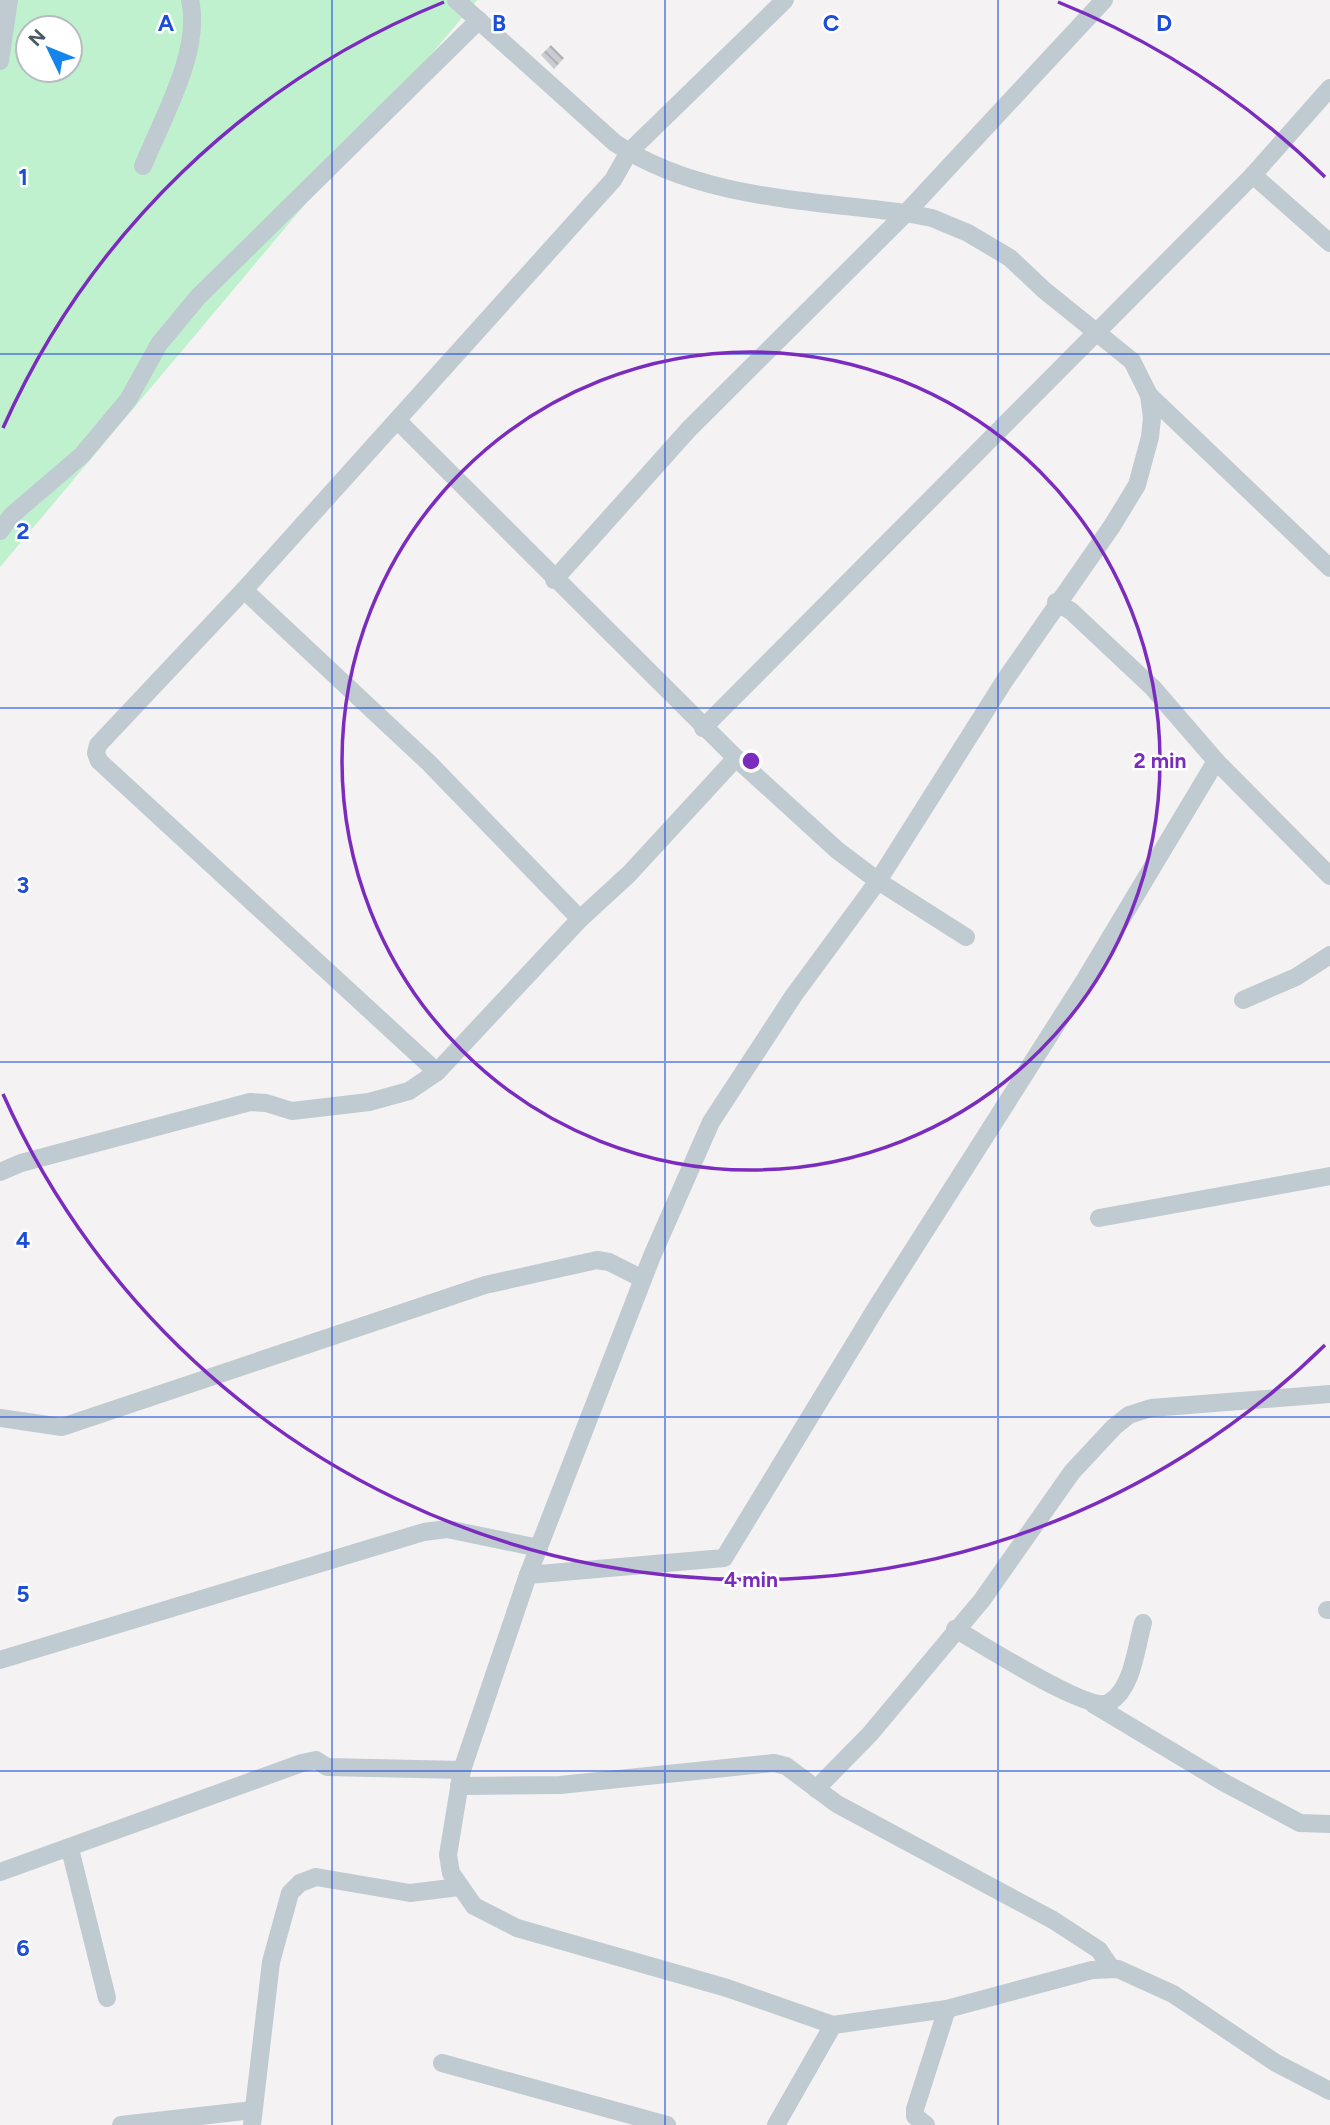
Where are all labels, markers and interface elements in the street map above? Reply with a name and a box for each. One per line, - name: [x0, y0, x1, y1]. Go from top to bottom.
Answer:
- text: A: [158, 9, 175, 37]
- text: B: [492, 9, 506, 37]
- text: C: [823, 9, 840, 37]
- text: D: [1156, 9, 1172, 37]
- north arrow: [14, 14, 84, 84]
- text: N: [24, 25, 50, 51]
- text: 1: [18, 163, 28, 191]
- text: 2: [16, 517, 30, 545]
- text: 2 min: [1134, 748, 1186, 773]
- centre of rings: [739, 749, 763, 773]
- text: 3: [17, 871, 29, 899]
- text: 4: [16, 1226, 30, 1254]
- text: 4 min: [724, 1567, 778, 1592]
- text: 5: [16, 1580, 30, 1608]
- text: 6: [16, 1934, 30, 1962]

